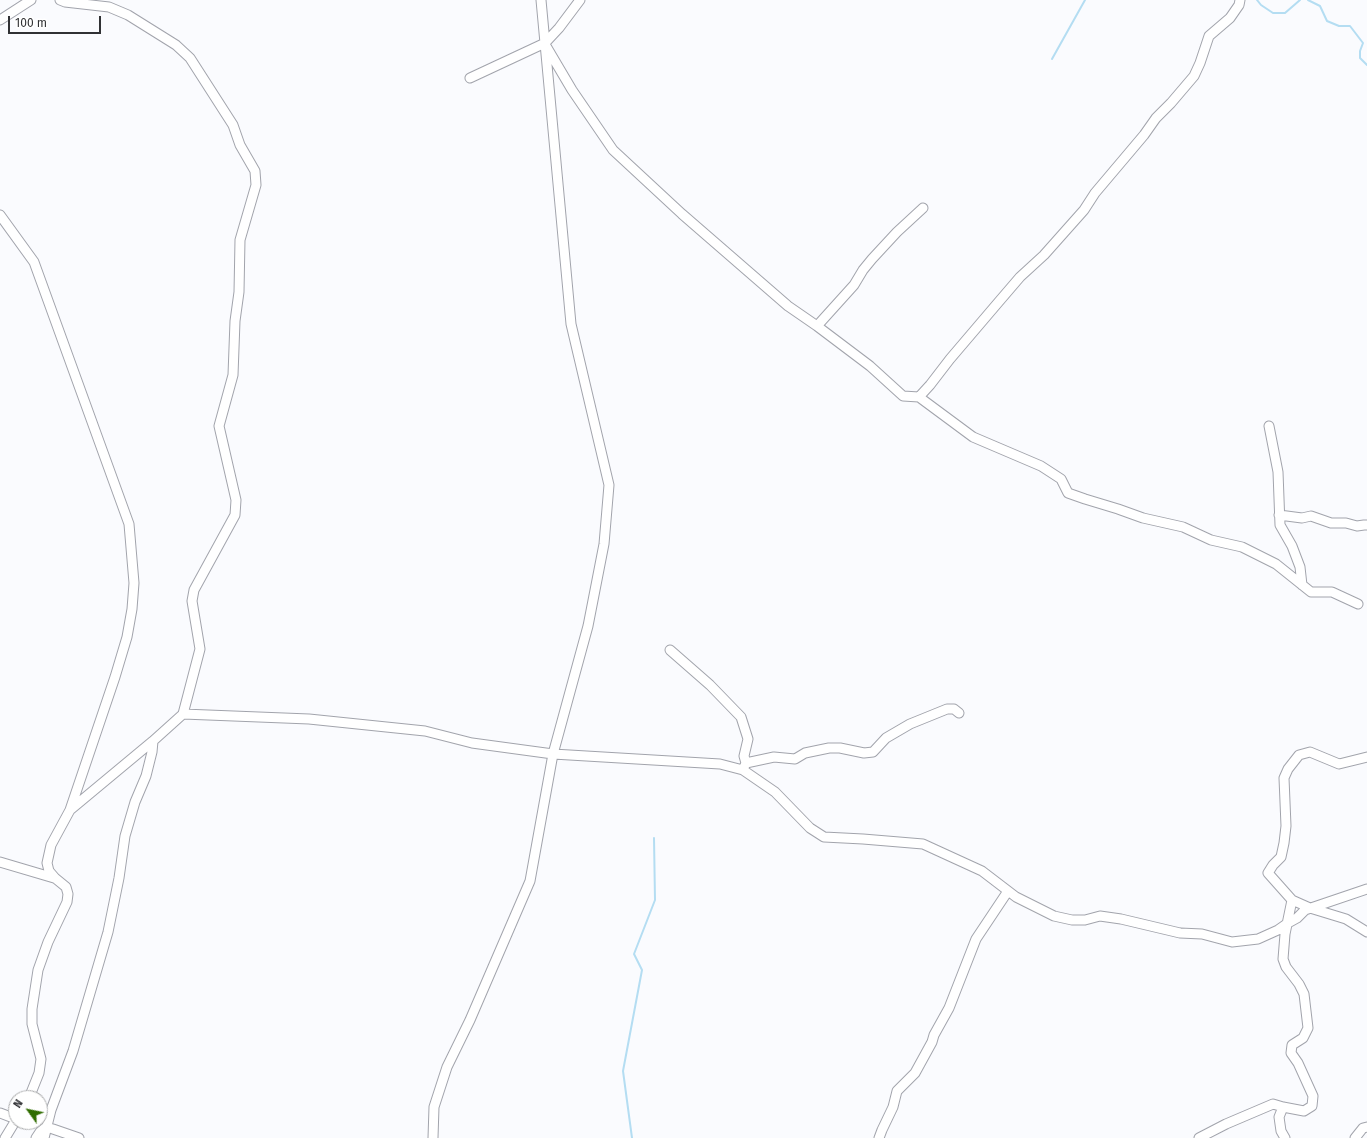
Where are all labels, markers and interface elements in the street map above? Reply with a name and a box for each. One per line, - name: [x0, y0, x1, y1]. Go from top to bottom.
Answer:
- scale bar: [10, 8, 103, 34]
- text: 100 m: [15, 16, 47, 30]
- north arrow: [8, 1090, 48, 1130]
- text: N: [11, 1097, 26, 1110]

